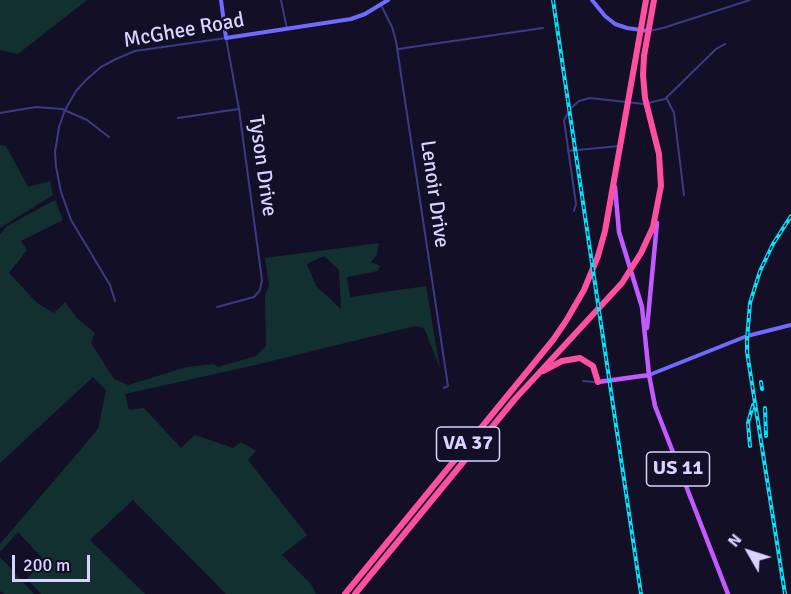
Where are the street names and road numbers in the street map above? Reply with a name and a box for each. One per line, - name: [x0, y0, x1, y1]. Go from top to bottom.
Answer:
- street label: McGhee Road: [122, 8, 246, 54]
- street label: Tyson Drive: [242, 114, 282, 218]
- street label: Lenoir Drive: [414, 139, 454, 249]
- road number: VA 37: [436, 427, 500, 461]
- road number: US 11: [646, 452, 710, 486]

